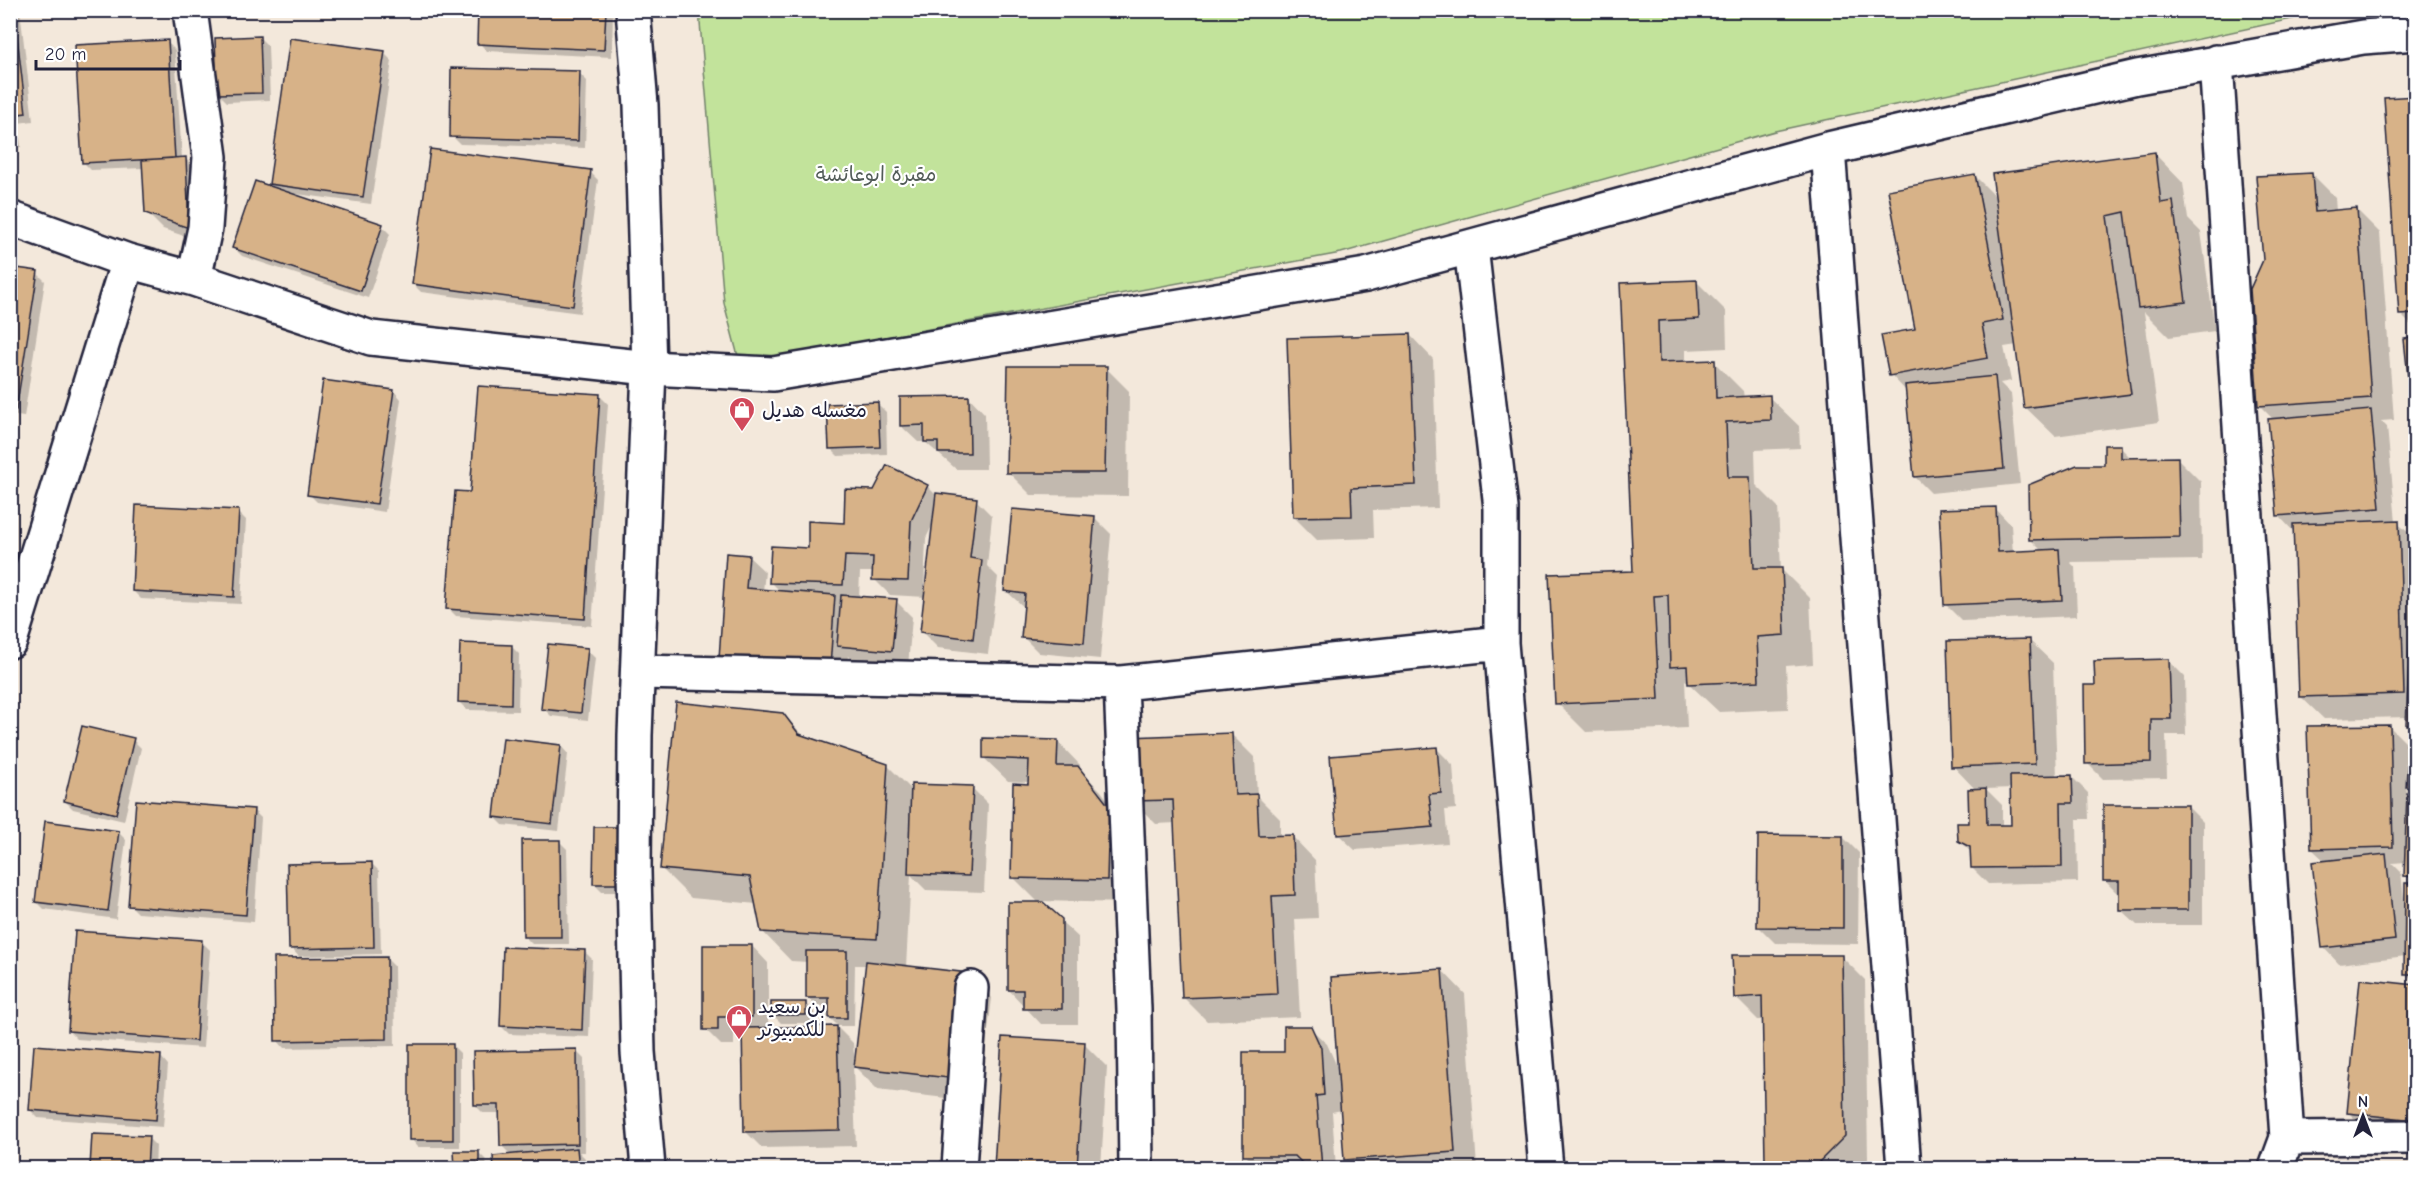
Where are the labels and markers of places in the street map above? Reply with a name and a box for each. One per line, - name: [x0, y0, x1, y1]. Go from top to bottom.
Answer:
- shop icon: مغسله هديل: [727, 395, 757, 433]
- place label: مغسله هديل: [762, 399, 867, 422]
- place label: بن سعيد للكمبيوتر: [756, 995, 826, 1042]
- shop icon: بن سعيد للكمبيوتر: [724, 1003, 754, 1041]

